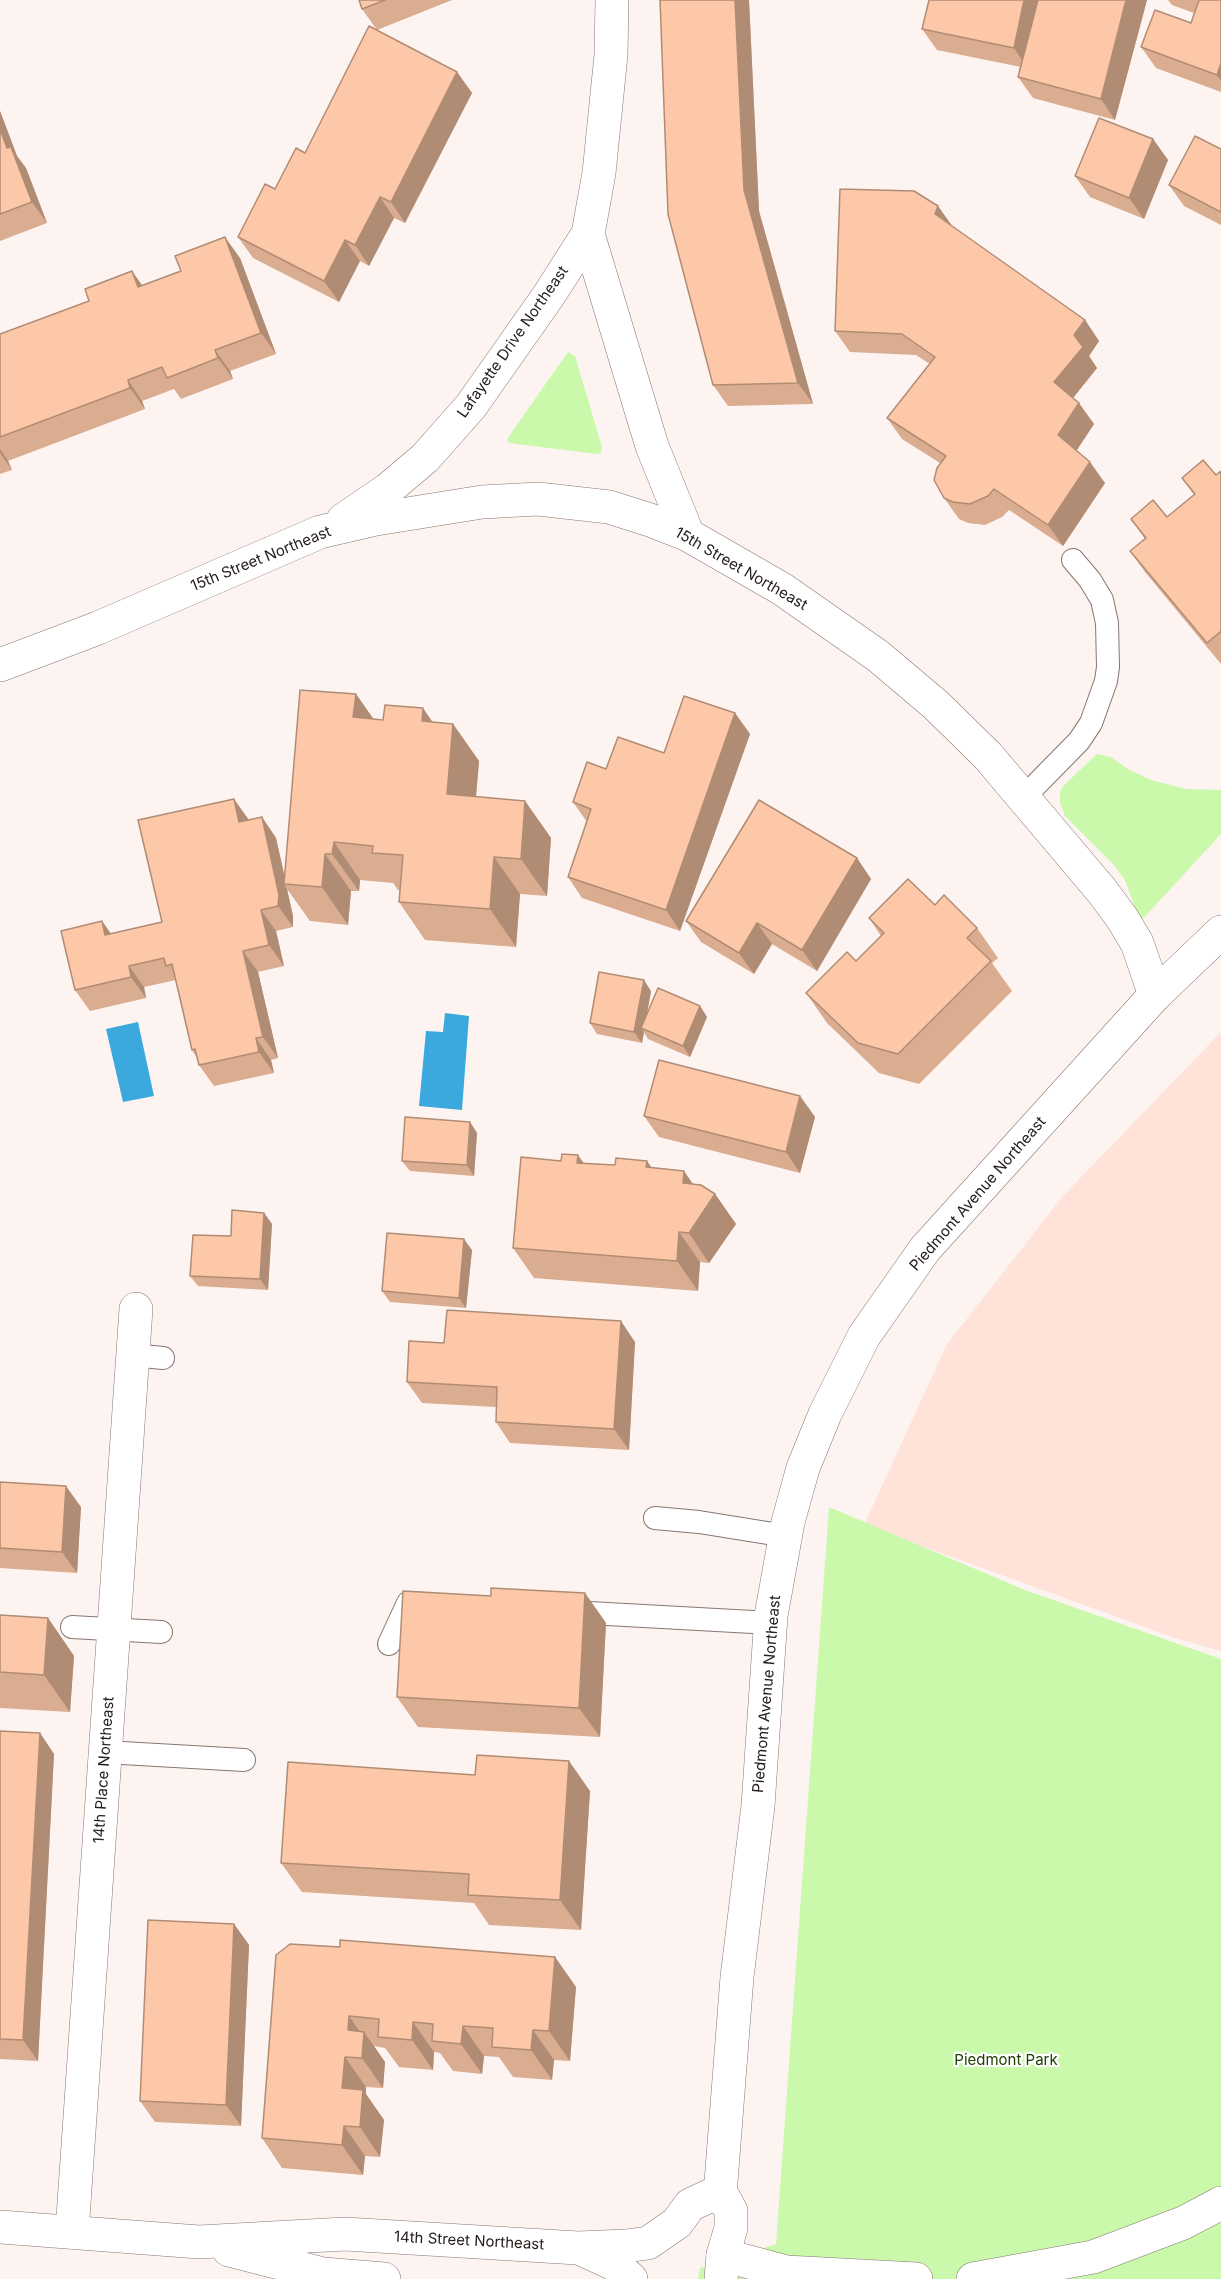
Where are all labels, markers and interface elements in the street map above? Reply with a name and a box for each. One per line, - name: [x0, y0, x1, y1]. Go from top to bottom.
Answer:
- street label: Lafayette Drive Northeast: [454, 263, 572, 421]
- street label: 15th Street Northeast: [188, 523, 334, 595]
- street label: 15th Street Northeast: [672, 524, 810, 614]
- street label: Piedmont Avenue Northeast: [906, 1113, 1050, 1275]
- street label: Piedmont Avenue Northeast: [749, 1594, 785, 1794]
- street label: 14th Place Northeast: [90, 1696, 118, 1844]
- park label: Piedmont Park: [954, 2051, 1058, 2069]
- street label: 14th Street Northeast: [393, 2228, 545, 2254]

